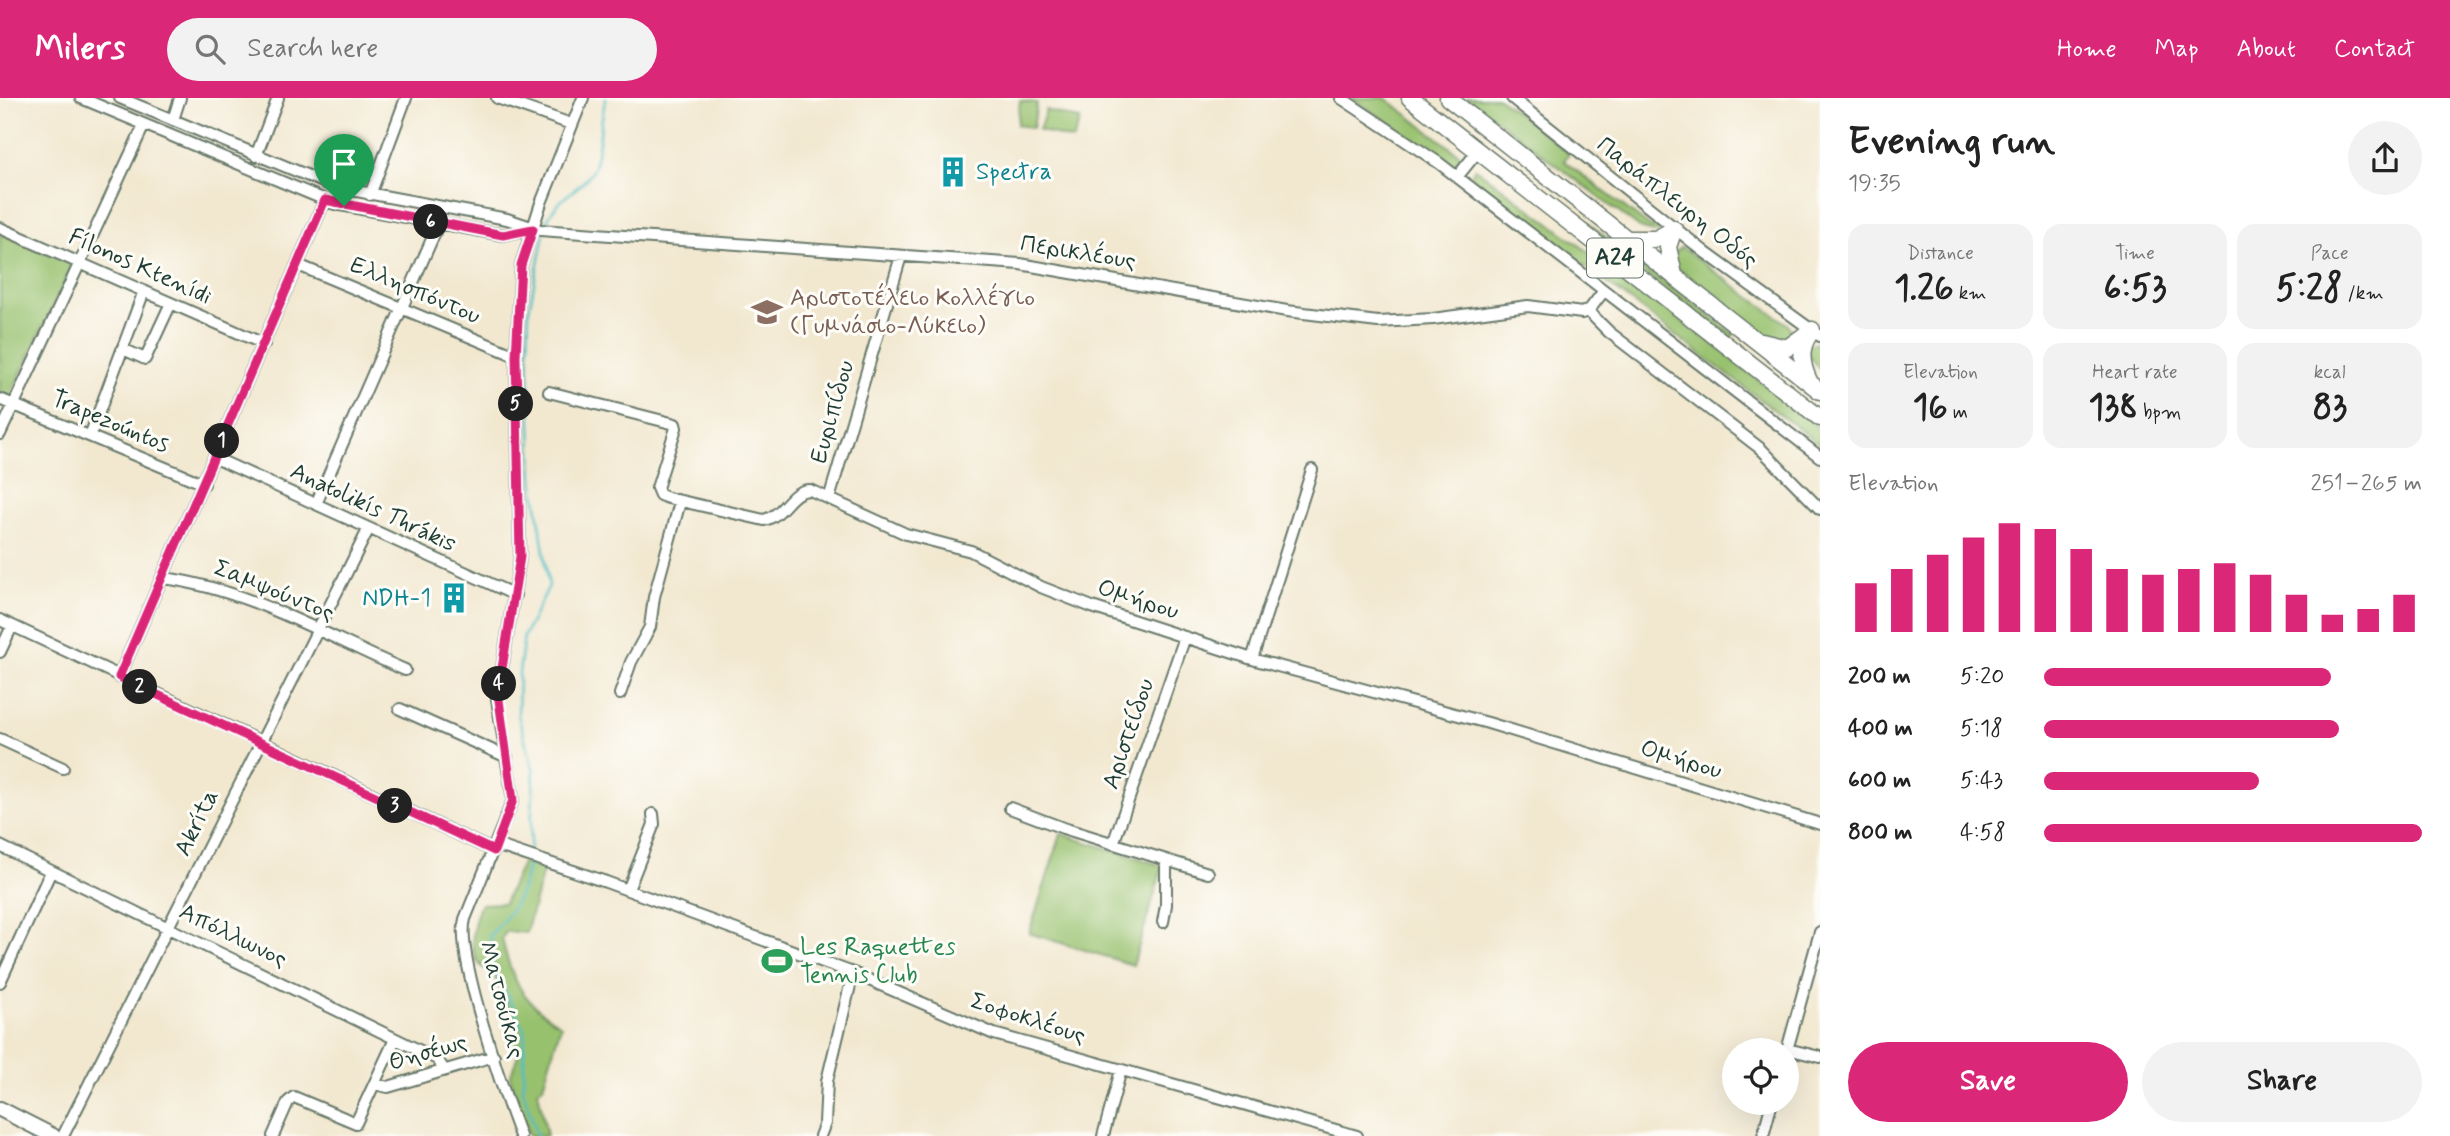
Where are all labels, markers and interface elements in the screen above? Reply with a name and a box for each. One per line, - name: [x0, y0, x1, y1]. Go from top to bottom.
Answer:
- search box: [167, 18, 657, 81]
- text: Milers: [35, 27, 125, 71]
- icon: search: [191, 30, 229, 68]
- text: Search here: [247, 32, 378, 66]
- text: Home: [2057, 34, 2117, 65]
- text: Map: [2155, 34, 2199, 65]
- text: About: [2237, 34, 2296, 65]
- text: Contact: [2334, 34, 2415, 65]
- text: Evening run: [1848, 118, 2055, 167]
- button: share: [2348, 121, 2422, 195]
- street label: Παράπλευρη Οδός: [1590, 130, 1764, 276]
- pin: [314, 134, 374, 206]
- icon: arrive: [325, 145, 363, 183]
- building icon: Spectra: [936, 155, 970, 189]
- place label: Spectra: [976, 157, 1052, 188]
- text: 19:35: [1848, 169, 1901, 199]
- pin: 6: [414, 204, 448, 240]
- text: 6: [426, 209, 435, 234]
- street label: Fílonos Ktenídi: [64, 222, 216, 312]
- street label: Περικλέους: [1018, 228, 1138, 277]
- road number: Α24: [1587, 238, 1643, 278]
- text: Distance: [1907, 241, 1974, 266]
- text: Time: [2115, 241, 2155, 266]
- text: Pace: [2311, 241, 2349, 266]
- street label: Ελλησπόντου: [345, 250, 485, 332]
- text: 1.26: [1894, 266, 1954, 312]
- text: 6:53: [2103, 266, 2167, 312]
- text: 5:28: [2276, 266, 2342, 312]
- text: km: [1954, 281, 1986, 306]
- text: /km: [2342, 281, 2384, 306]
- place label: Αριστοτέλειο Κολλέγιο (Γυμνάσιο-Λύκειο): [790, 282, 1035, 342]
- school or university icon: Αριστοτέλειο Κολλέγιο (Γυμνάσιο-Λύκειο): [750, 295, 784, 329]
- street label: Ευριπίδου: [804, 357, 862, 467]
- text: Elevation: [1903, 360, 1978, 385]
- text: Heart rate: [2092, 360, 2178, 385]
- text: kcal: [2314, 360, 2346, 385]
- street label: Trapezoúntos: [46, 383, 174, 461]
- text: 16: [1913, 385, 1948, 431]
- text: 138: [2089, 385, 2138, 431]
- text: 83: [2312, 385, 2347, 431]
- pin: 5: [498, 386, 534, 422]
- text: 5: [510, 391, 521, 416]
- text: m: [1948, 400, 1968, 425]
- text: bpm: [2138, 400, 2181, 425]
- pin: 1: [204, 424, 240, 458]
- text: 1: [217, 428, 226, 453]
- street label: Anatolikís Thrákis: [285, 456, 461, 560]
- text: Elevation: [1848, 469, 1939, 499]
- text: 251–265 m: [2311, 469, 2422, 499]
- street label: Σαμψούντος: [209, 553, 339, 629]
- street label: Ομήρου: [1093, 572, 1183, 628]
- building icon: NDH-1: [437, 581, 471, 615]
- place label: NDH-1: [362, 583, 431, 614]
- text: 200 m: [1848, 662, 1911, 692]
- text: 5:20: [1960, 662, 2004, 692]
- pin: 4: [482, 666, 516, 702]
- pin: 2: [122, 670, 158, 704]
- text: 4: [493, 671, 504, 696]
- text: 2: [135, 674, 144, 699]
- street label: Αριστείδου: [1096, 674, 1162, 793]
- text: 400 m: [1848, 714, 1913, 744]
- text: 5:18: [1960, 714, 2003, 744]
- street label: Ομήρου: [1636, 733, 1726, 787]
- text: 600 m: [1848, 766, 1911, 796]
- text: 5:43: [1960, 766, 2003, 796]
- street label: Akríta: [168, 785, 226, 861]
- pin: 3: [378, 788, 412, 824]
- text: 3: [390, 793, 399, 818]
- text: 800 m: [1848, 818, 1912, 848]
- text: 4:58: [1960, 818, 2006, 848]
- street label: Απόλλωνος: [174, 897, 292, 975]
- place label: Les Raquettes Tennis Club: [800, 932, 956, 991]
- street label: Ματσούκας: [470, 938, 532, 1062]
- sports icon: Les Raquettes Tennis Club: [760, 944, 794, 978]
- street label: Σοφοκλέους: [967, 985, 1090, 1052]
- street label: Θησέως: [385, 1026, 471, 1079]
- map controls: [1722, 1038, 1799, 1115]
- button: locate: [1722, 1038, 1799, 1115]
- button: Save: [1848, 1042, 2128, 1122]
- button: Share: [2142, 1042, 2422, 1122]

